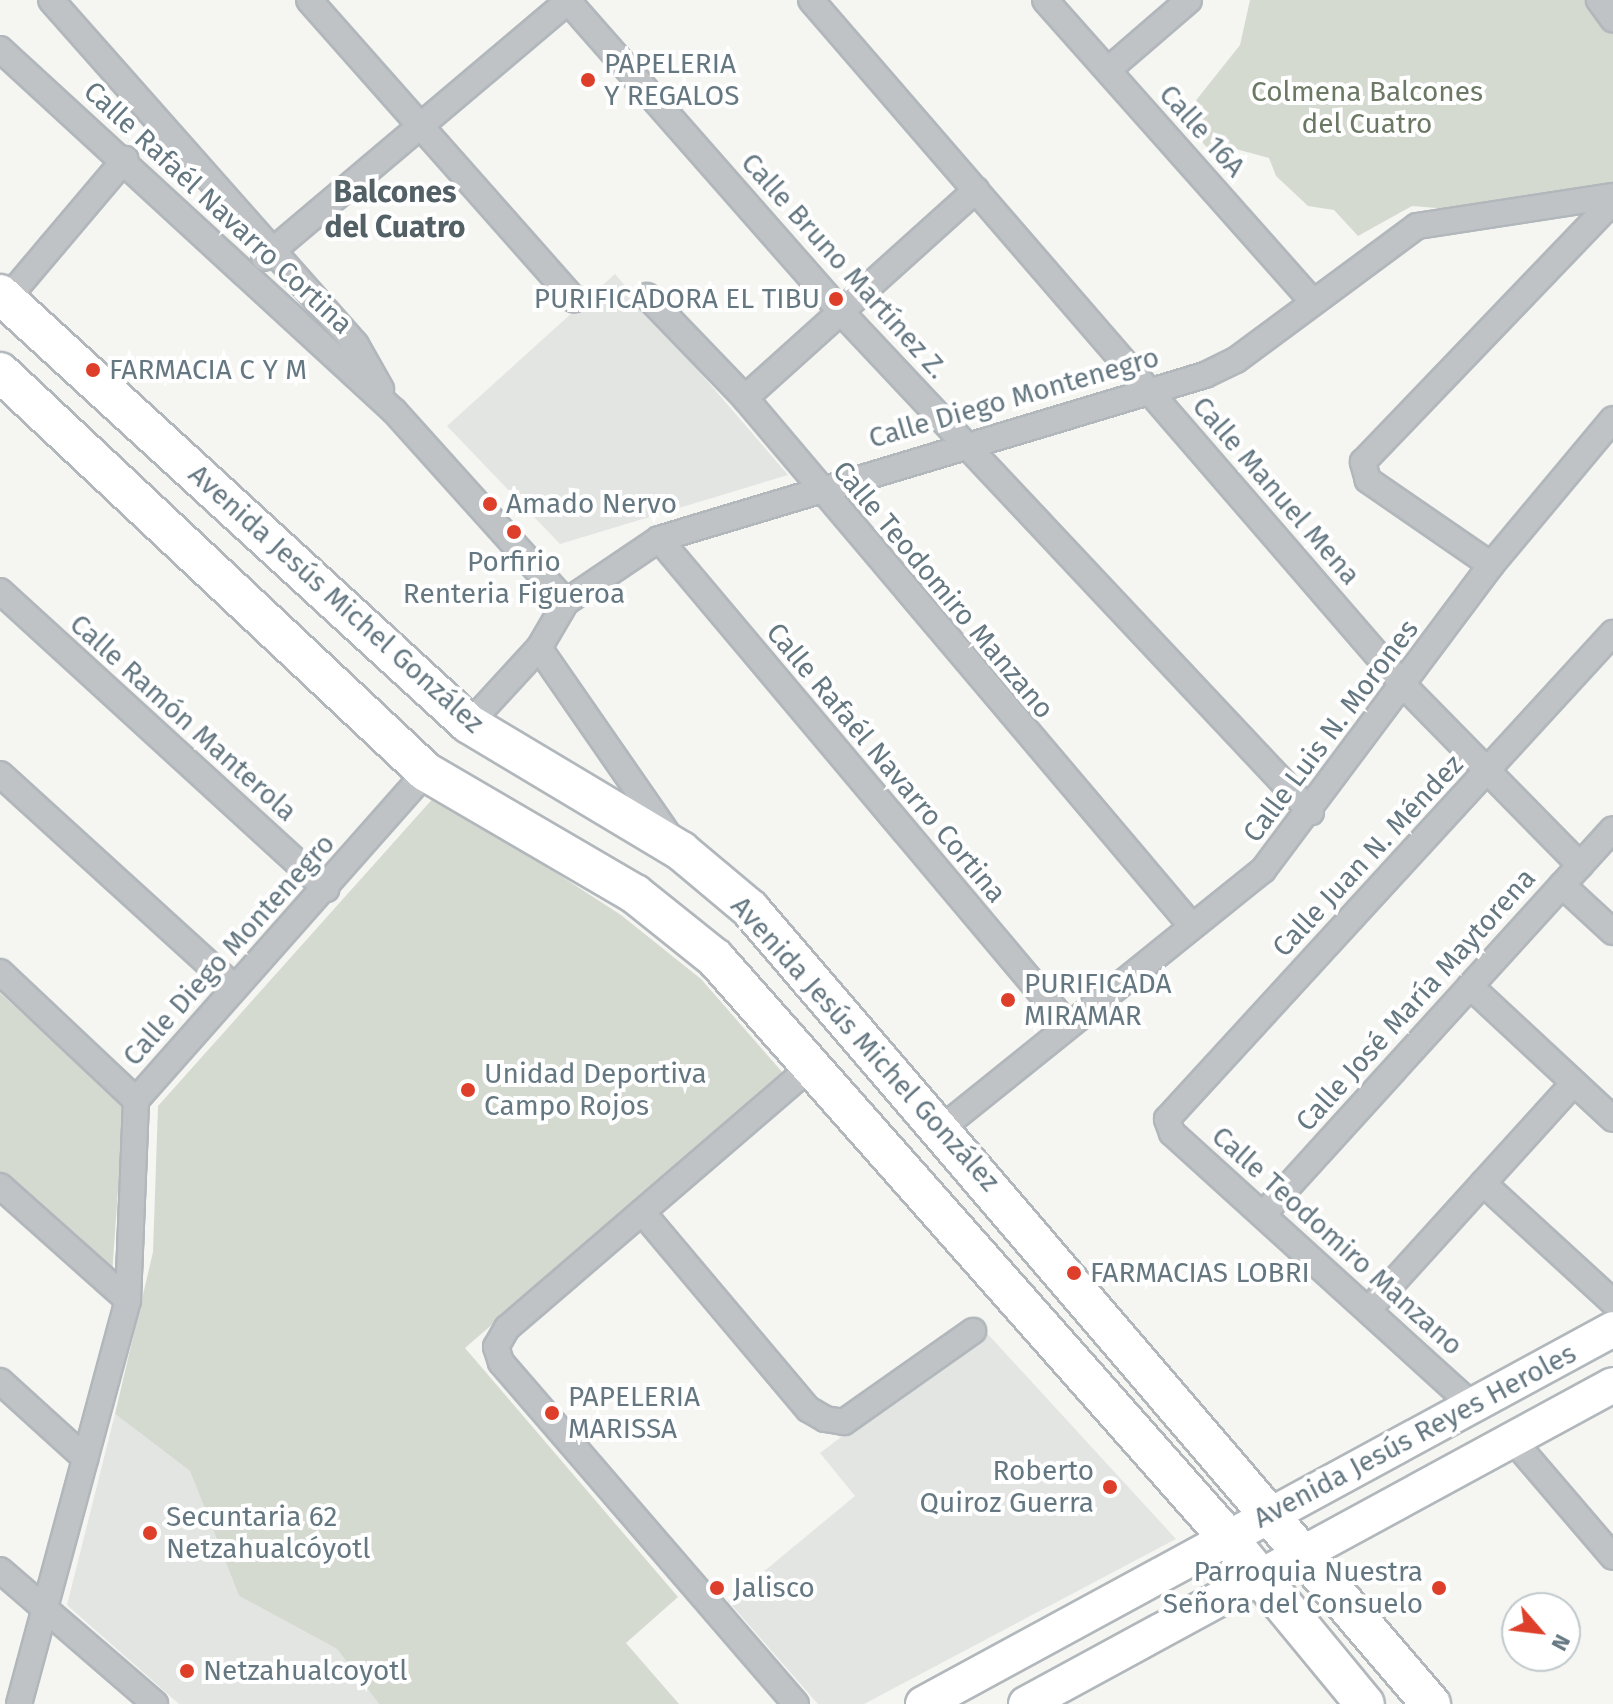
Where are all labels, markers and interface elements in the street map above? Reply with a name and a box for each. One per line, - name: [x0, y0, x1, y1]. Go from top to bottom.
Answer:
- place label: PAPELERIA Y REGALOS: [604, 47, 739, 113]
- marker: PAPELERIA Y REGALOS: [579, 71, 597, 89]
- street label: Calle Rafaél Navarro Cortina: [77, 75, 359, 341]
- park label: Colmena Balcones del Cuatro: [1251, 75, 1483, 141]
- street label: Calle 16A: [1152, 78, 1252, 184]
- street label: Calle Bruno Martínez Z.: [734, 146, 954, 386]
- district label: Balcones del Cuatro: [324, 174, 466, 244]
- place label: PURIFICADORA EL TIBU: [534, 282, 820, 316]
- marker: PURIFICADORA EL TIBU: [827, 290, 845, 308]
- street label: Calle Diego Montenegro: [865, 340, 1163, 456]
- place label: FARMACIA C Y M: [109, 353, 307, 387]
- marker: FARMACIA C Y M: [84, 361, 102, 379]
- street label: Calle Manuel Mena: [1185, 390, 1367, 592]
- street label: Calle Teodomiro Manzano: [825, 454, 1061, 726]
- street label: Avenida Jesús Michel González: [182, 458, 490, 740]
- place label: Amado Nervo: [506, 487, 677, 521]
- marker: Amado Nervo: [481, 495, 499, 513]
- marker: Porfirio Renteria Figueroa: [505, 523, 523, 541]
- place label: Porfirio Renteria Figueroa: [403, 545, 625, 611]
- street label: Calle Ramón Manterola: [63, 607, 303, 829]
- street label: Calle Luis N. Morones: [1236, 613, 1426, 849]
- street label: Calle Rafaél Navarro Cortina: [759, 616, 1013, 910]
- street label: Calle Juan N. Méndez: [1266, 748, 1470, 964]
- street label: Calle Diego Montenegro: [116, 827, 342, 1073]
- street label: Calle José María Maytorena: [1289, 862, 1543, 1138]
- street label: Avenida Jesús Michel González: [724, 890, 1006, 1198]
- place label: PURIFICADA MIRAMAR: [1024, 967, 1172, 1033]
- marker: PURIFICADA MIRAMAR: [999, 991, 1017, 1009]
- place label: Unidad Deportiva Campo Rojos: [484, 1057, 707, 1123]
- marker: Unidad Deportiva Campo Rojos: [459, 1081, 477, 1099]
- street label: Calle Teodomiro Manzano: [1205, 1120, 1469, 1362]
- place label: FARMACIAS LOBRI: [1090, 1256, 1310, 1290]
- marker: FARMACIAS LOBRI: [1065, 1264, 1083, 1282]
- street label: Avenida Jesús Reyes Heroles: [1248, 1337, 1582, 1535]
- place label: PAPELERIA MARISSA: [568, 1380, 700, 1446]
- marker: PAPELERIA MARISSA: [543, 1404, 561, 1422]
- place label: Roberto Quiroz Guerra: [920, 1454, 1094, 1520]
- marker: Roberto Quiroz Guerra: [1101, 1478, 1119, 1496]
- place label: Secuntaria 62 Netzahualcóyotl: [166, 1500, 370, 1566]
- marker: Secuntaria 62 Netzahualcóyotl: [141, 1524, 159, 1542]
- place label: Parroquia Nuestra Señora del Consuelo: [1163, 1555, 1423, 1621]
- place label: Jalisco: [733, 1571, 815, 1605]
- marker: Jalisco: [708, 1579, 726, 1597]
- marker: Parroquia Nuestra Señora del Consuelo: [1430, 1579, 1448, 1597]
- north arrow: [1501, 1592, 1581, 1672]
- text: N: [1546, 1630, 1576, 1655]
- place label: Netzahualcoyotl: [203, 1654, 407, 1688]
- marker: Netzahualcoyotl: [178, 1662, 196, 1680]

